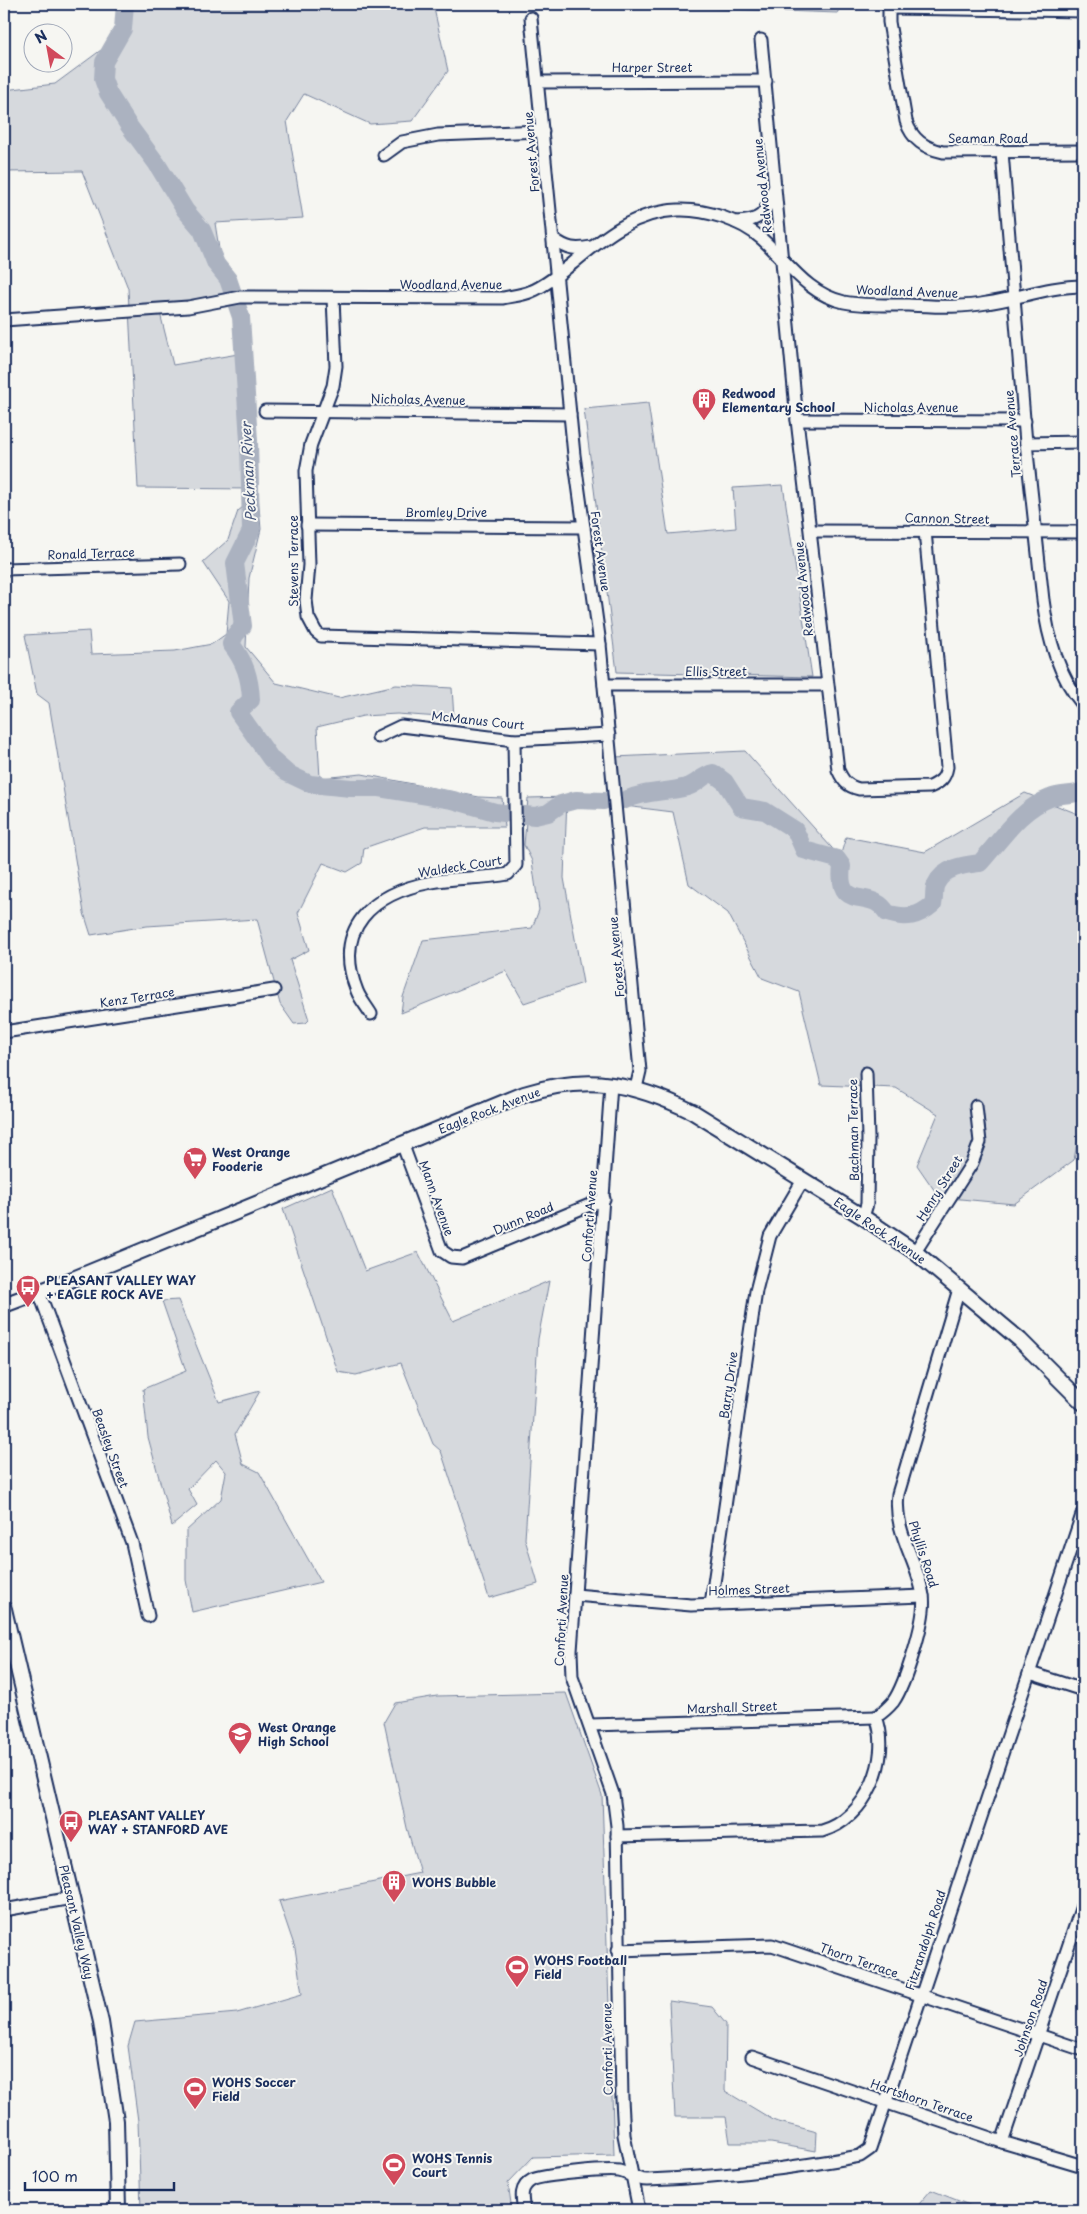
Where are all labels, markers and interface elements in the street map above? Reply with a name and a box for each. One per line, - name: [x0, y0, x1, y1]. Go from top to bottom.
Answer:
- north arrow: [22, 22, 72, 72]
- text: N: [31, 25, 51, 48]
- street label: Harper Street: [612, 58, 692, 76]
- street label: Forest Avenue: [518, 110, 544, 193]
- street label: Seaman Road: [948, 129, 1028, 147]
- street label: Redwood Avenue: [748, 137, 776, 234]
- street label: Woodland Avenue: [400, 275, 503, 293]
- street label: Woodland Avenue: [856, 280, 959, 302]
- place label: Redwood Elementary School: [722, 384, 835, 416]
- building icon: Redwood Elementary School: [691, 387, 717, 421]
- street label: Nicholas Avenue: [370, 389, 466, 409]
- street label: Terrace Avenue: [999, 389, 1025, 479]
- street label: Nicholas Avenue: [863, 398, 959, 416]
- water label: Peckman River: [235, 420, 261, 522]
- street label: Bromley Drive: [405, 503, 487, 521]
- street label: Cannon Street: [904, 508, 990, 528]
- street label: Forest Avenue: [586, 510, 616, 593]
- street label: Stevens Terrace: [284, 515, 302, 607]
- street label: Redwood Avenue: [789, 540, 817, 637]
- street label: Ronald Terrace: [47, 542, 135, 564]
- street label: Ellis Street: [685, 662, 747, 680]
- street label: McManus Court: [431, 706, 525, 734]
- street label: Waldeck Court: [417, 850, 503, 881]
- street label: Forest Avenue: [603, 915, 629, 998]
- street label: Kenz Terrace: [98, 982, 176, 1012]
- street label: Bachman Terrace: [843, 1079, 863, 1181]
- street label: Eagle Rock Avenue: [436, 1082, 542, 1138]
- place label: West Orange Fooderie: [212, 1143, 290, 1175]
- supermarket icon: West Orange Fooderie: [182, 1146, 208, 1180]
- street label: Henry Street: [912, 1152, 966, 1224]
- street label: Mann Avenue: [415, 1158, 459, 1239]
- street label: Conforti Avenue: [577, 1169, 601, 1263]
- street label: Eagle Rock Avenue: [830, 1192, 930, 1268]
- street label: Dunn Road: [490, 1197, 556, 1239]
- place label: PLEASANT VALLEY WAY + EAGLE ROCK AVE: [46, 1271, 196, 1303]
- bus stop icon: PLEASANT VALLEY WAY + EAGLE ROCK AVE: [15, 1274, 41, 1308]
- street label: Barry Drive: [714, 1350, 742, 1420]
- street label: Beasley Street: [88, 1406, 134, 1490]
- street label: Phyllis Road: [905, 1518, 943, 1590]
- street label: Conforti Avenue: [550, 1573, 572, 1667]
- street label: Holmes Street: [708, 1579, 790, 1599]
- street label: Marshall Street: [687, 1696, 778, 1718]
- place label: West Orange High School: [258, 1718, 336, 1750]
- school or university icon: West Orange High School: [227, 1721, 253, 1755]
- place label: PLEASANT VALLEY WAY + STANFORD AVE: [88, 1806, 228, 1838]
- bus stop icon: PLEASANT VALLEY WAY + STANFORD AVE: [58, 1809, 84, 1843]
- street label: Pleasant Valley Way: [55, 1863, 99, 1981]
- building icon: WOHS Bubble: [381, 1869, 407, 1903]
- place label: WOHS Bubble: [412, 1873, 496, 1891]
- street label: Fitzrandolph Road: [900, 1887, 950, 1993]
- street label: Thorn Terrace: [817, 1938, 901, 1982]
- place label: WOHS Football Field: [534, 1951, 627, 1983]
- sports icon: WOHS Football Field: [504, 1954, 530, 1988]
- street label: Johnson Road: [1008, 1977, 1052, 2059]
- street label: Conforti Avenue: [597, 2002, 617, 2095]
- place label: WOHS Soccer Field: [212, 2073, 297, 2105]
- street label: Hartshorn Terrace: [868, 2074, 976, 2126]
- sports icon: WOHS Soccer Field: [182, 2076, 208, 2110]
- place label: WOHS Tennis Court: [412, 2149, 493, 2181]
- sports icon: WOHS Tennis Court: [381, 2152, 407, 2186]
- scale bar: [25, 2159, 174, 2191]
- text: 100 m: [32, 2164, 78, 2187]

